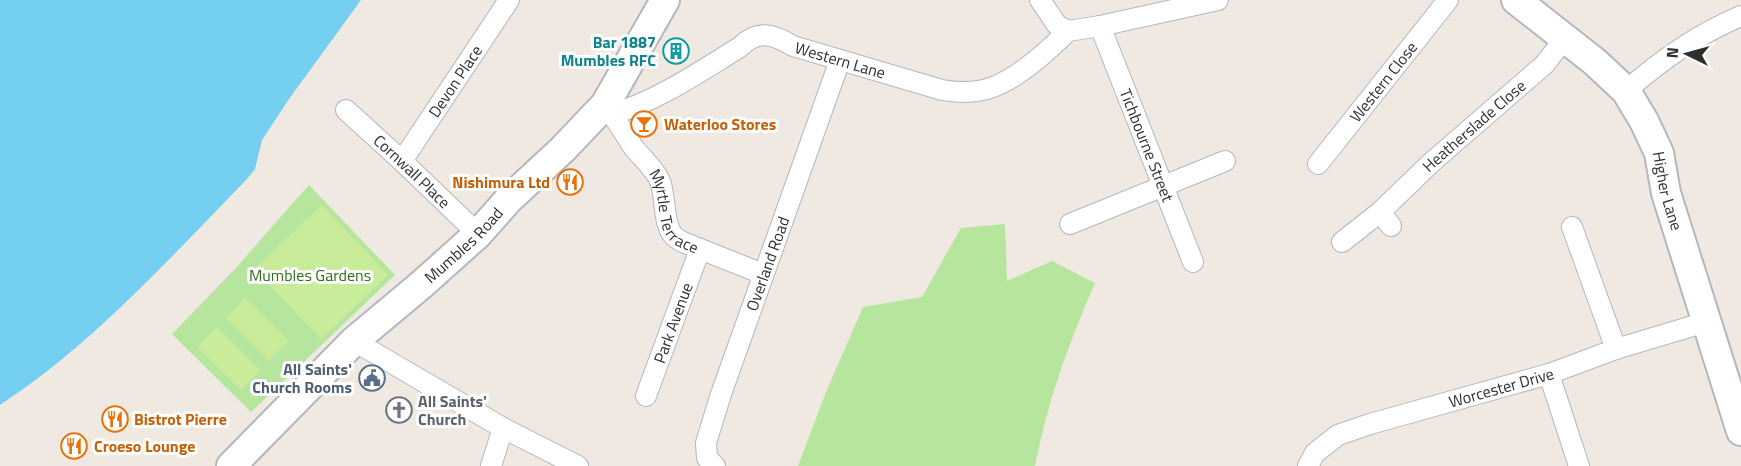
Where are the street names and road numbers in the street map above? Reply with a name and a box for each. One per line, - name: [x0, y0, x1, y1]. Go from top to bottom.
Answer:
- street label: Western Lane: [792, 35, 888, 85]
- street label: Western Close: [1344, 36, 1423, 127]
- street label: Devon Place: [422, 40, 488, 122]
- street label: Heatherslade Close: [1417, 74, 1531, 177]
- street label: Tichbourne Street: [1114, 85, 1180, 206]
- street label: Cornwall Place: [368, 129, 456, 214]
- street label: Higher Lane: [1647, 149, 1689, 233]
- street label: Myrtle Terrace: [644, 164, 702, 259]
- street label: Mumbles Road: [419, 202, 508, 289]
- street label: Overland Road: [740, 213, 795, 314]
- street label: Park Avenue: [647, 279, 699, 366]
- street label: Worcester Drive: [1446, 361, 1557, 413]

